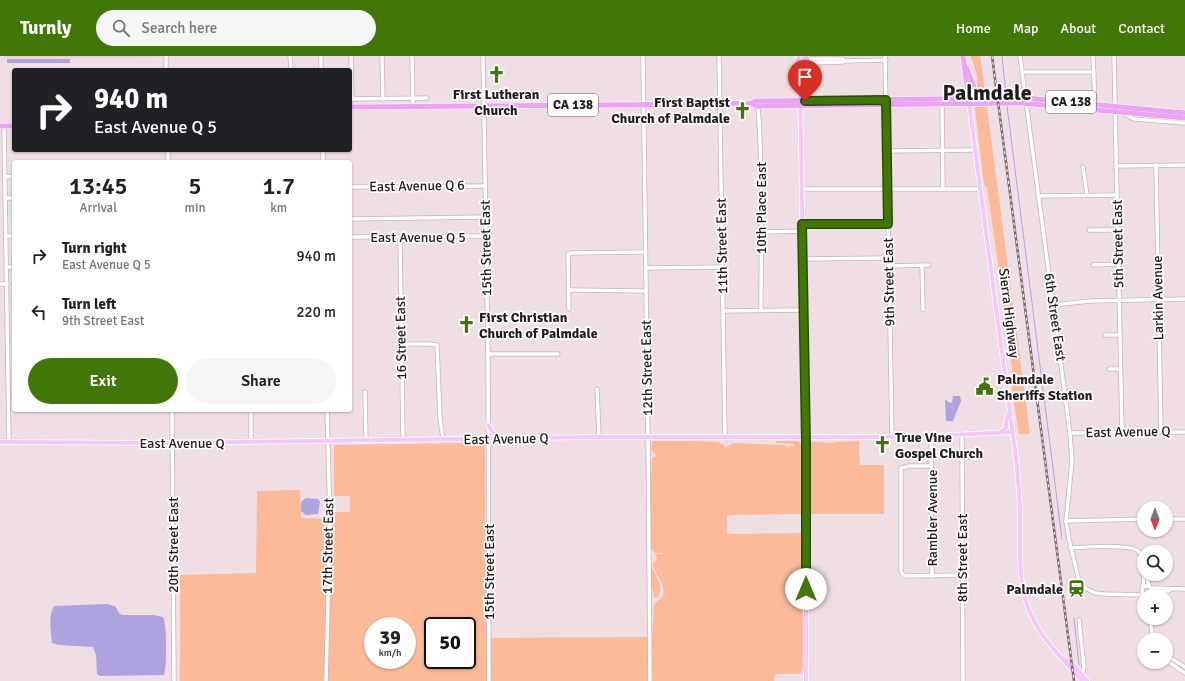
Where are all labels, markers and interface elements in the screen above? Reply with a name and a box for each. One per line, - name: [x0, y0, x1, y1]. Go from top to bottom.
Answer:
- search box: [96, 10, 376, 46]
- text: Turnly: [20, 16, 72, 40]
- icon: search: [110, 17, 132, 39]
- text: Search here: [142, 19, 217, 37]
- text: Home: [956, 20, 991, 37]
- text: Map: [1013, 20, 1038, 37]
- text: About: [1060, 20, 1096, 37]
- text: Contact: [1118, 20, 1165, 37]
- pin: [788, 60, 822, 101]
- church icon: First Lutheran Church: [486, 64, 506, 84]
- icon: arrive: [794, 66, 816, 88]
- district label: Palmdale: [942, 79, 1032, 106]
- text: 940 m: [94, 82, 168, 116]
- icon: right: [28, 84, 80, 136]
- place label: First Lutheran Church: [453, 86, 540, 119]
- road number: CA 138: [1046, 91, 1096, 113]
- road number: CA 138: [548, 94, 598, 116]
- place label: First Baptist Church of Palmdale: [611, 94, 731, 127]
- church icon: First Baptist Church of Palmdale: [733, 100, 753, 120]
- text: East Avenue Q 5: [94, 116, 217, 138]
- street label: 10th Place East: [753, 162, 770, 254]
- text: 13:45: [69, 171, 128, 201]
- text: 5: [189, 171, 202, 201]
- text: 1.7: [263, 171, 295, 201]
- street label: East Avenue Q 6: [369, 177, 465, 195]
- street label: 11th Street East: [713, 198, 731, 294]
- street label: 5th Street East: [1109, 199, 1127, 288]
- text: Arrival: [80, 200, 117, 216]
- text: min: [185, 200, 206, 216]
- text: km: [270, 200, 287, 216]
- street label: 15th Street East: [477, 200, 495, 296]
- street label: East Avenue Q 5: [370, 229, 466, 246]
- street label: 9th Street East: [880, 237, 898, 326]
- text: Turn right: [62, 239, 127, 257]
- icon: right: [28, 245, 50, 267]
- text: 940 m: [296, 247, 336, 265]
- street label: Larkin Avenue: [1149, 256, 1167, 340]
- text: East Avenue Q 5: [62, 257, 151, 273]
- street label: Sierra Highway: [995, 267, 1023, 359]
- street label: 6th Street East: [1040, 272, 1070, 362]
- text: Turn left: [62, 295, 116, 313]
- street label: 16 Street East: [392, 296, 410, 380]
- icon: left: [28, 301, 50, 323]
- text: 220 m: [296, 303, 336, 321]
- place label: First Christian Church of Palmdale: [479, 309, 598, 342]
- text: 9th Street East: [62, 313, 144, 329]
- church icon: First Christian Church of Palmdale: [456, 315, 476, 335]
- street label: 12th Street East: [638, 320, 656, 416]
- button: Exit: [28, 358, 178, 404]
- button: Share: [186, 358, 336, 404]
- place label: Palmdale Sheriffs Station: [997, 371, 1093, 404]
- public building icon: Palmdale Sheriffs Station: [974, 377, 994, 397]
- street label: East Avenue Q: [1085, 423, 1171, 441]
- place label: True Vine Gospel Church: [895, 429, 983, 462]
- street label: East Avenue Q: [463, 430, 549, 448]
- street label: East Avenue Q: [139, 435, 225, 452]
- church icon: True Vine Gospel Church: [872, 435, 892, 455]
- street label: Rambler Avenue: [924, 470, 941, 566]
- street label: 20th Street East: [165, 497, 182, 593]
- street label: 17th Street East: [319, 498, 337, 594]
- north arrow: [1137, 501, 1173, 537]
- map controls: [1137, 501, 1173, 669]
- street label: 8th Street East: [954, 514, 971, 602]
- street label: 15th Street East: [481, 524, 498, 620]
- button: search: [1137, 545, 1173, 581]
- position arrow: [785, 568, 827, 610]
- station icon: Palmdale: [1066, 579, 1086, 599]
- place label: Palmdale: [1006, 581, 1063, 598]
- button: +: [1137, 589, 1173, 625]
- speed limit sign: 50: [424, 617, 476, 669]
- text: 39: [379, 625, 401, 650]
- button: −: [1137, 633, 1173, 669]
- text: km/h: [379, 647, 401, 659]

